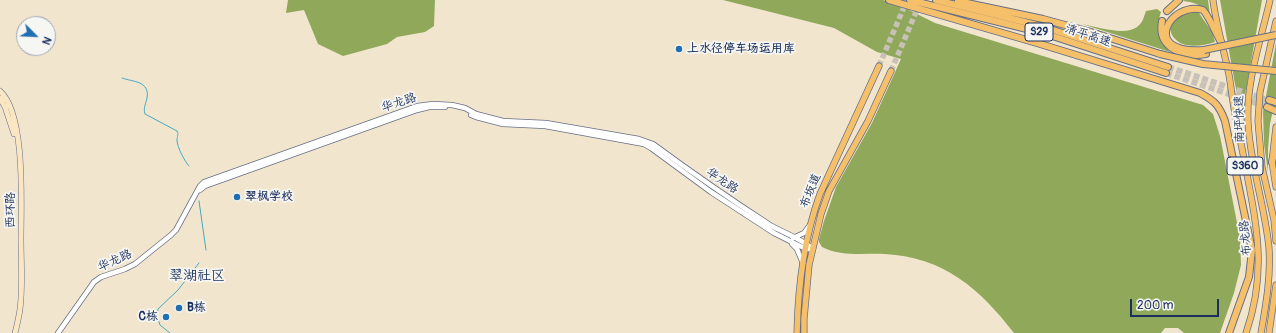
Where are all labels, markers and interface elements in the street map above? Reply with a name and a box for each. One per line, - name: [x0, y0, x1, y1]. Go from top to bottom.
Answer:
- north arrow: [16, 16, 56, 56]
- street label: 清平高速: [1063, 22, 1113, 50]
- road number: S29: [1025, 23, 1053, 41]
- text: N: [39, 35, 54, 47]
- place label: 上水径停车场运用库: [687, 42, 795, 56]
- marker: 上水径停车场运用库: [674, 44, 684, 54]
- street label: 华龙路: [380, 91, 418, 115]
- street label: 南坪快速: [1232, 95, 1248, 143]
- road number: S360: [1227, 157, 1263, 175]
- street label: 华龙路: [703, 165, 741, 197]
- street label: 布坂道: [798, 172, 824, 210]
- place label: 翠枫学校: [245, 190, 293, 204]
- street label: 西环路: [4, 192, 18, 228]
- marker: 翠枫学校: [232, 192, 242, 202]
- street label: 布龙路: [1237, 219, 1255, 257]
- street label: 华龙路: [96, 247, 134, 275]
- district label: 翠湖社区: [169, 268, 225, 284]
- scale bar: [1132, 291, 1221, 317]
- text: 200 m: [1137, 298, 1173, 313]
- place label: B栋: [187, 301, 206, 315]
- marker: B栋: [174, 303, 184, 313]
- place label: C栋: [139, 310, 158, 324]
- marker: C栋: [161, 312, 171, 322]

